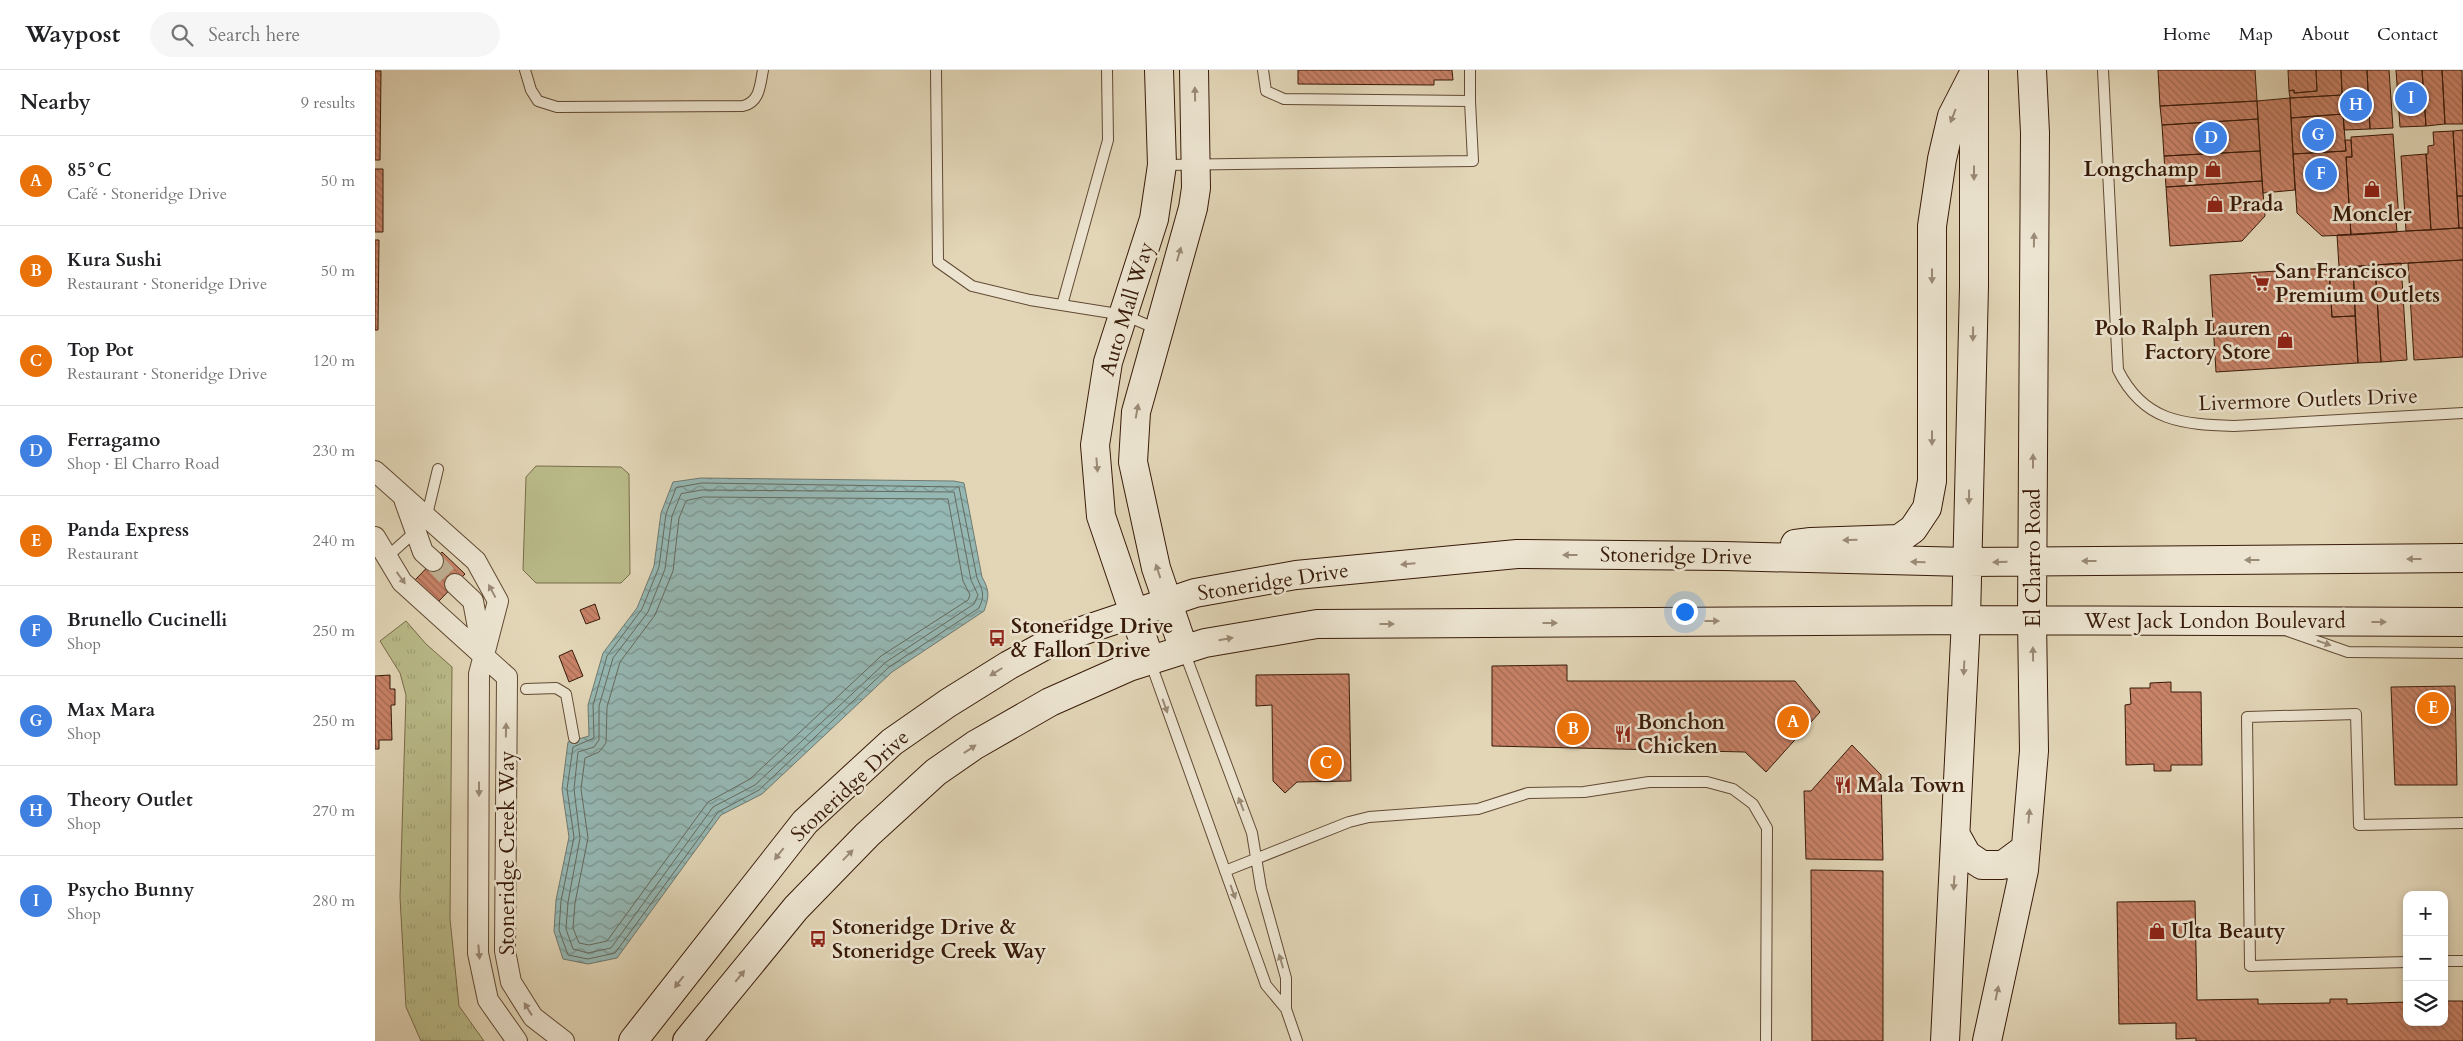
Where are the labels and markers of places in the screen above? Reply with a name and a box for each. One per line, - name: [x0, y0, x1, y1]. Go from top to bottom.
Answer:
- pin: I: [2395, 79, 2427, 117]
- pin: H: [2340, 86, 2372, 124]
- pin: G: [2302, 116, 2334, 154]
- pin: D: [2195, 119, 2227, 157]
- place label: Longchamp: [2083, 155, 2199, 184]
- pin: F: [2305, 155, 2337, 193]
- shop icon: Longchamp: [2203, 159, 2223, 179]
- shop icon: Moncler: [2362, 179, 2382, 199]
- place label: Prada: [2229, 190, 2284, 219]
- shop icon: Prada: [2205, 194, 2225, 214]
- place label: Moncler: [2332, 200, 2412, 229]
- place label: San Francisco Premium Outlets: [2275, 257, 2440, 310]
- supermarket icon: San Francisco Premium Outlets: [2251, 273, 2271, 293]
- place label: Polo Ralph Lauren Factory Store: [2094, 314, 2272, 367]
- shop icon: Polo Ralph Lauren Factory Store: [2275, 330, 2295, 350]
- place label: Stoneridge Drive & Fallon Drive: [1011, 612, 1173, 665]
- bus stop icon: Stoneridge Drive & Fallon Drive: [987, 628, 1007, 648]
- pin: E: [2417, 689, 2449, 727]
- pin: A: [1777, 703, 1809, 741]
- place label: Bonchon Chicken: [1637, 708, 1726, 761]
- pin: B: [1557, 710, 1589, 748]
- restaurant icon: Bonchon Chicken: [1613, 724, 1633, 744]
- pin: C: [1310, 744, 1342, 782]
- place label: Mala Town: [1857, 771, 1966, 800]
- restaurant icon: Mala Town: [1833, 775, 1853, 795]
- place label: Stoneridge Drive & Stoneridge Creek Way: [832, 913, 1046, 966]
- place label: Ulta Beauty: [2171, 917, 2285, 946]
- shop icon: Ulta Beauty: [2147, 921, 2167, 941]
- bus stop icon: Stoneridge Drive & Stoneridge Creek Way: [808, 929, 828, 949]

